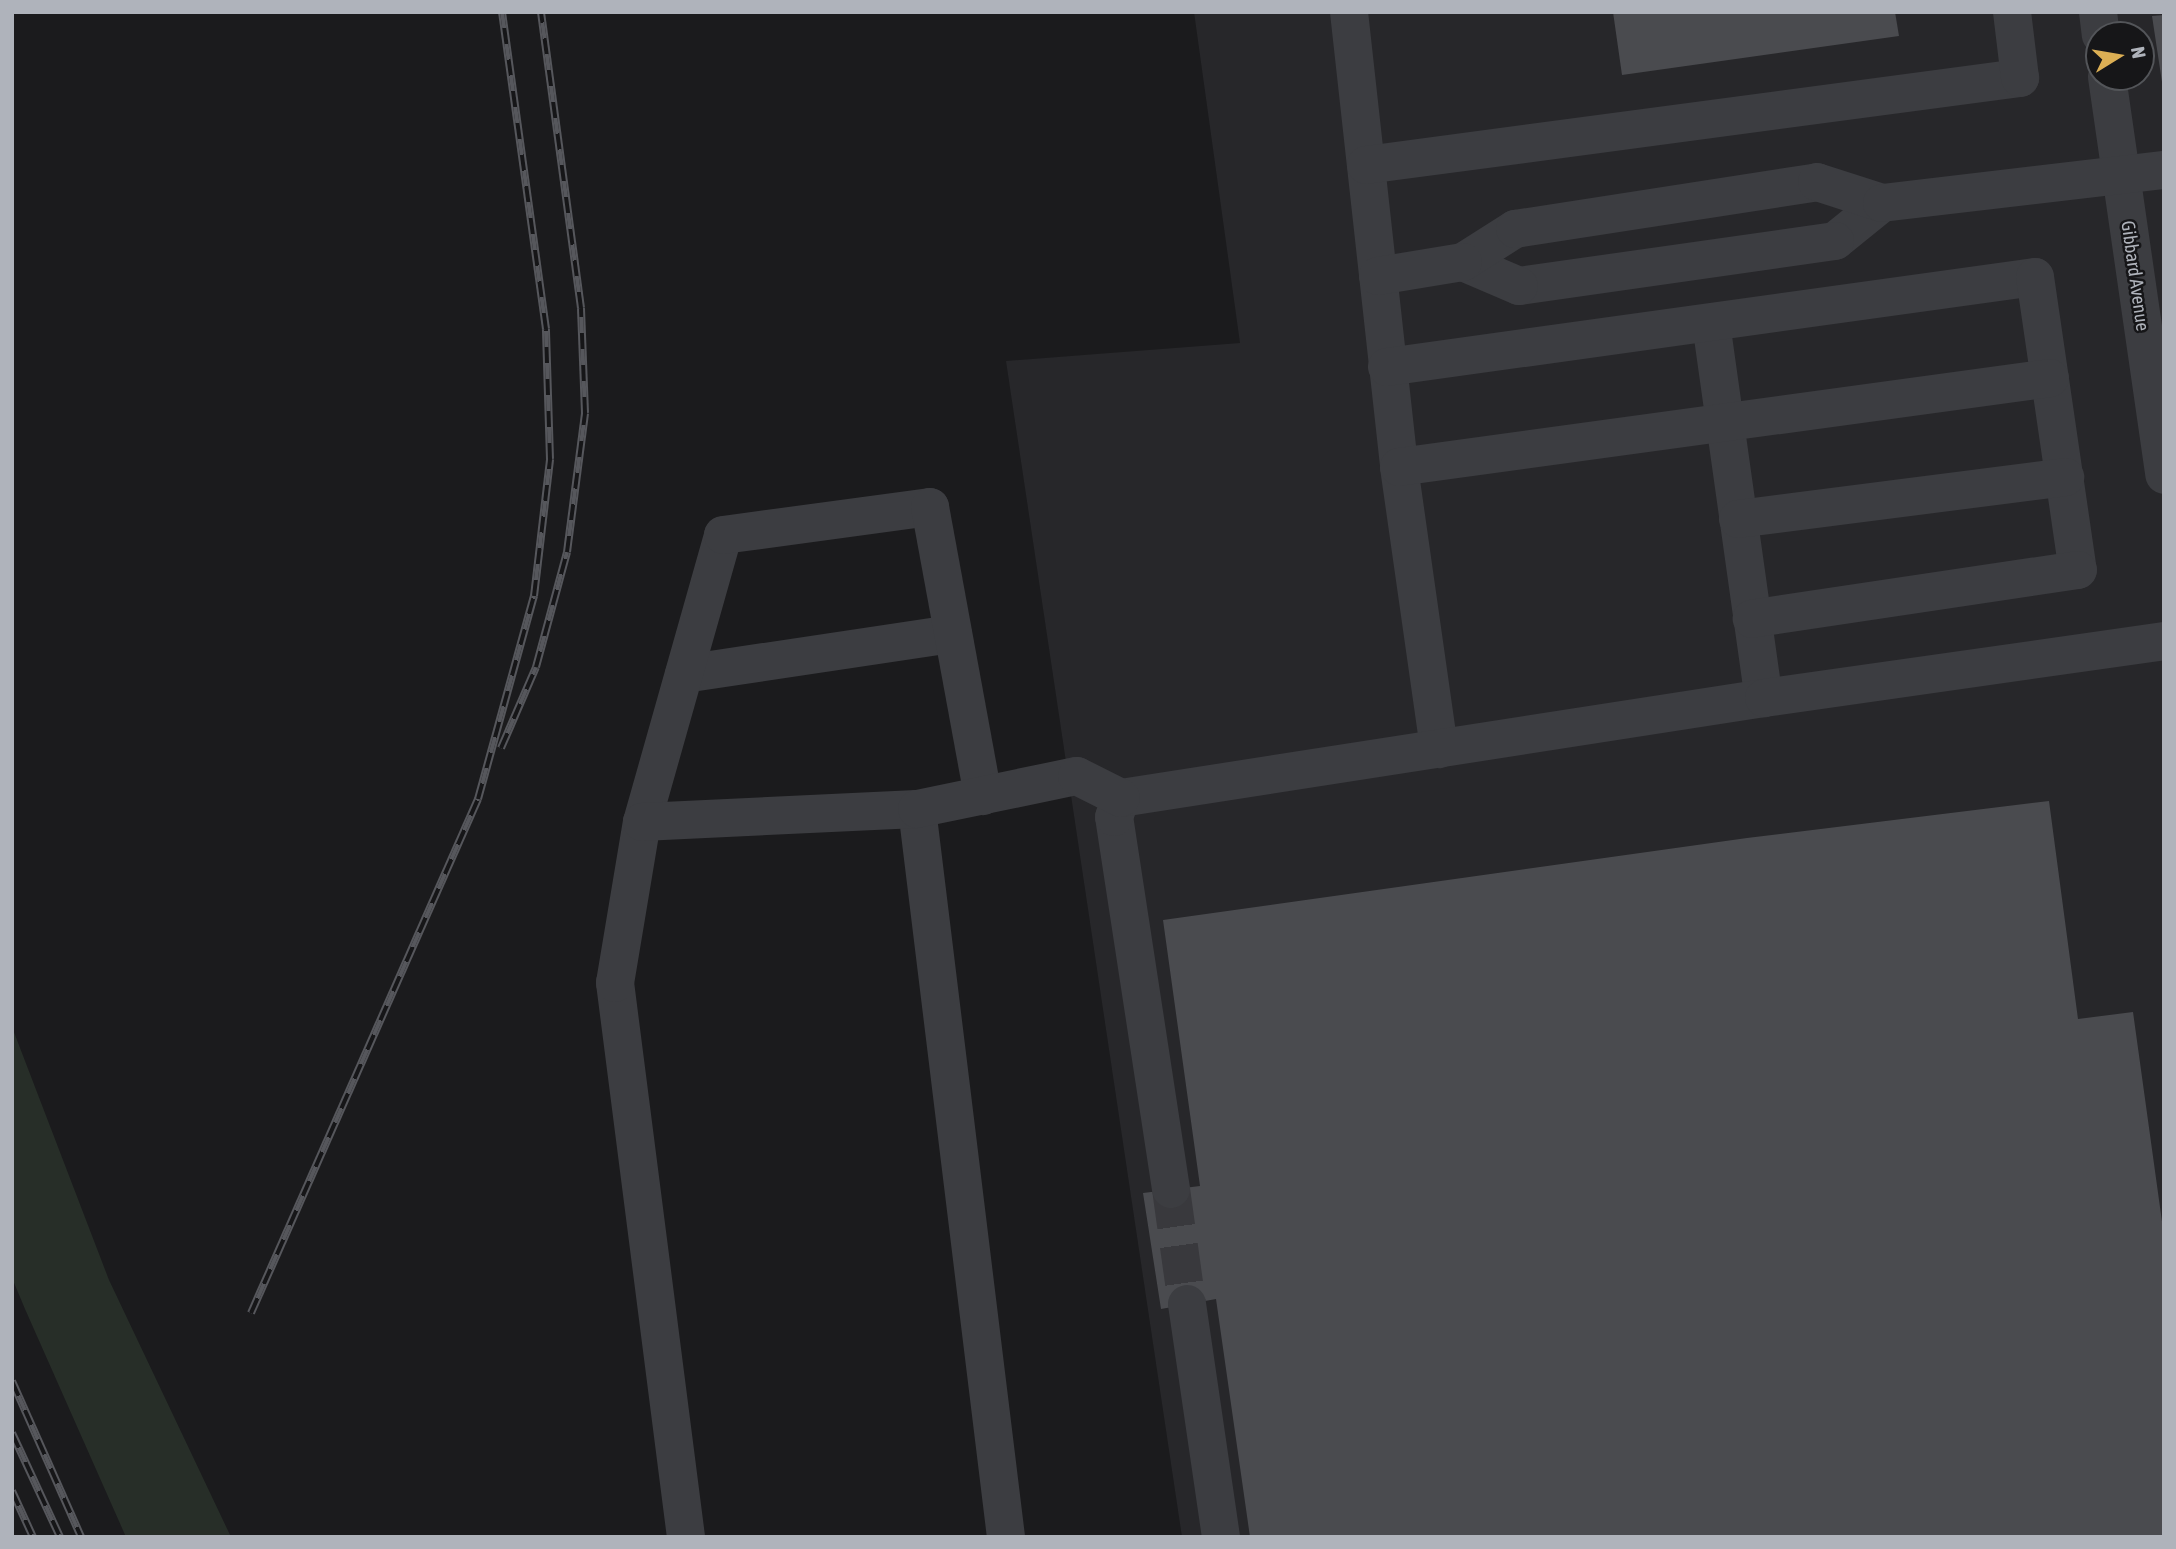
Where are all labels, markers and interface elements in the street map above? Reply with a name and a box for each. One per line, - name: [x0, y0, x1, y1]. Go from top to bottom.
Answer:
- north arrow: [2085, 21, 2155, 91]
- text: N: [2127, 45, 2151, 60]
- street label: Gibbard Avenue: [2116, 219, 2154, 333]

